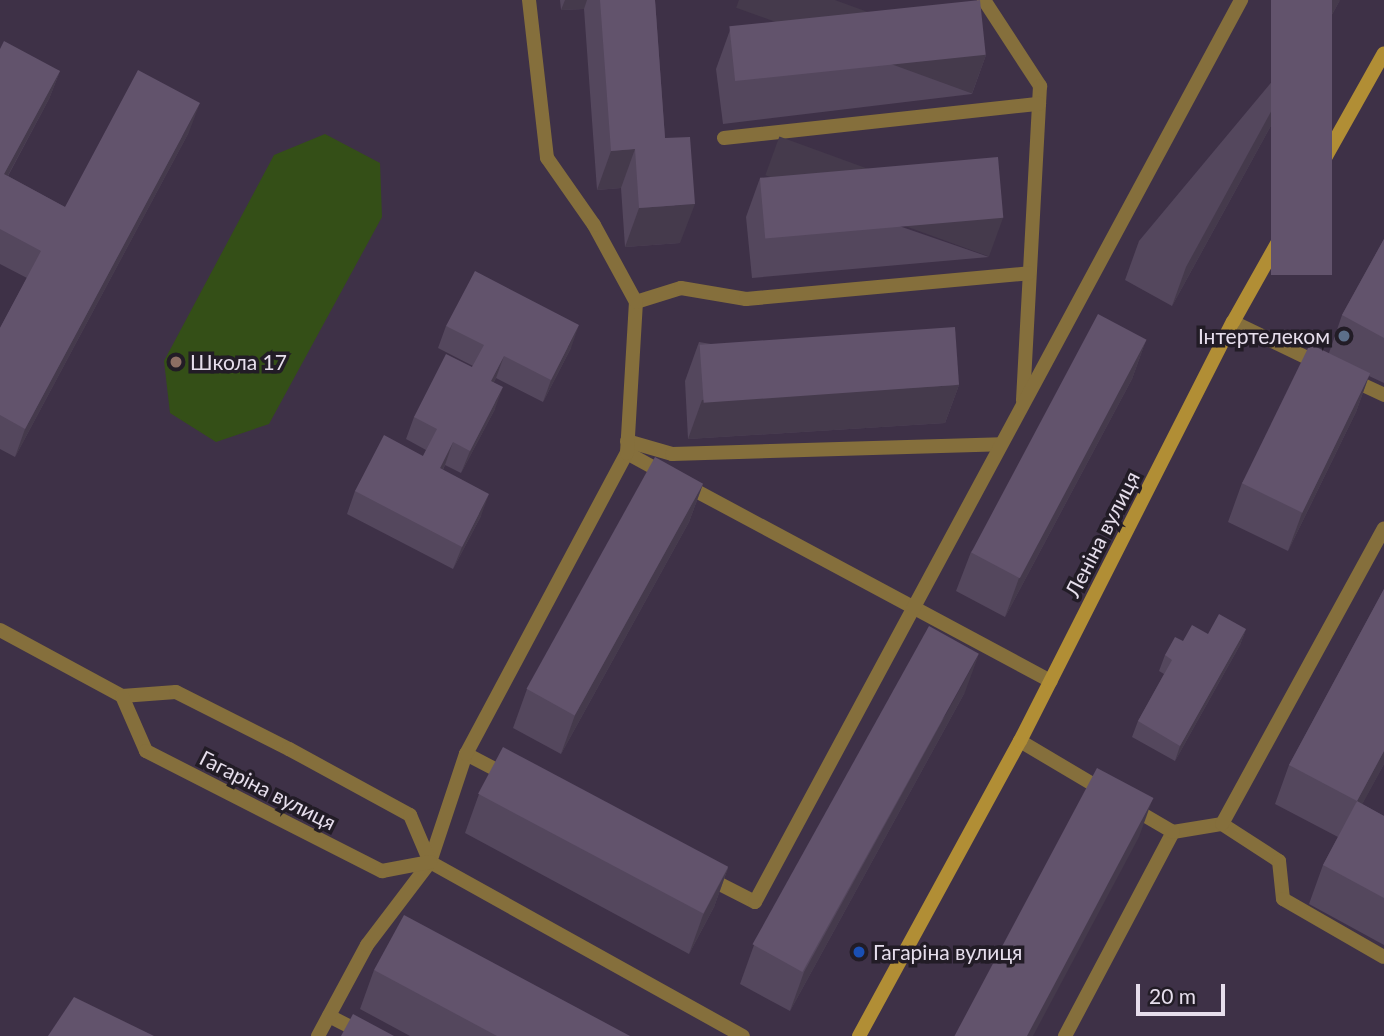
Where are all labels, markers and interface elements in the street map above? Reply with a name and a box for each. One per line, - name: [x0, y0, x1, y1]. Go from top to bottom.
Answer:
- place label: Інтертелеком: [1198, 323, 1330, 349]
- marker: Інтертелеком: [1336, 328, 1352, 344]
- place label: Школа 17: [190, 349, 287, 375]
- marker: Школа 17: [168, 354, 184, 370]
- street label: Леніна вулиця: [1059, 467, 1145, 601]
- street label: Гагаріна вулиця: [196, 745, 340, 835]
- place label: Гагаріна вулиця: [873, 939, 1022, 965]
- marker: Гагаріна вулиця: [851, 944, 867, 960]
- scale bar: [1139, 970, 1228, 1014]
- text: 20 m: [1149, 983, 1196, 1008]

